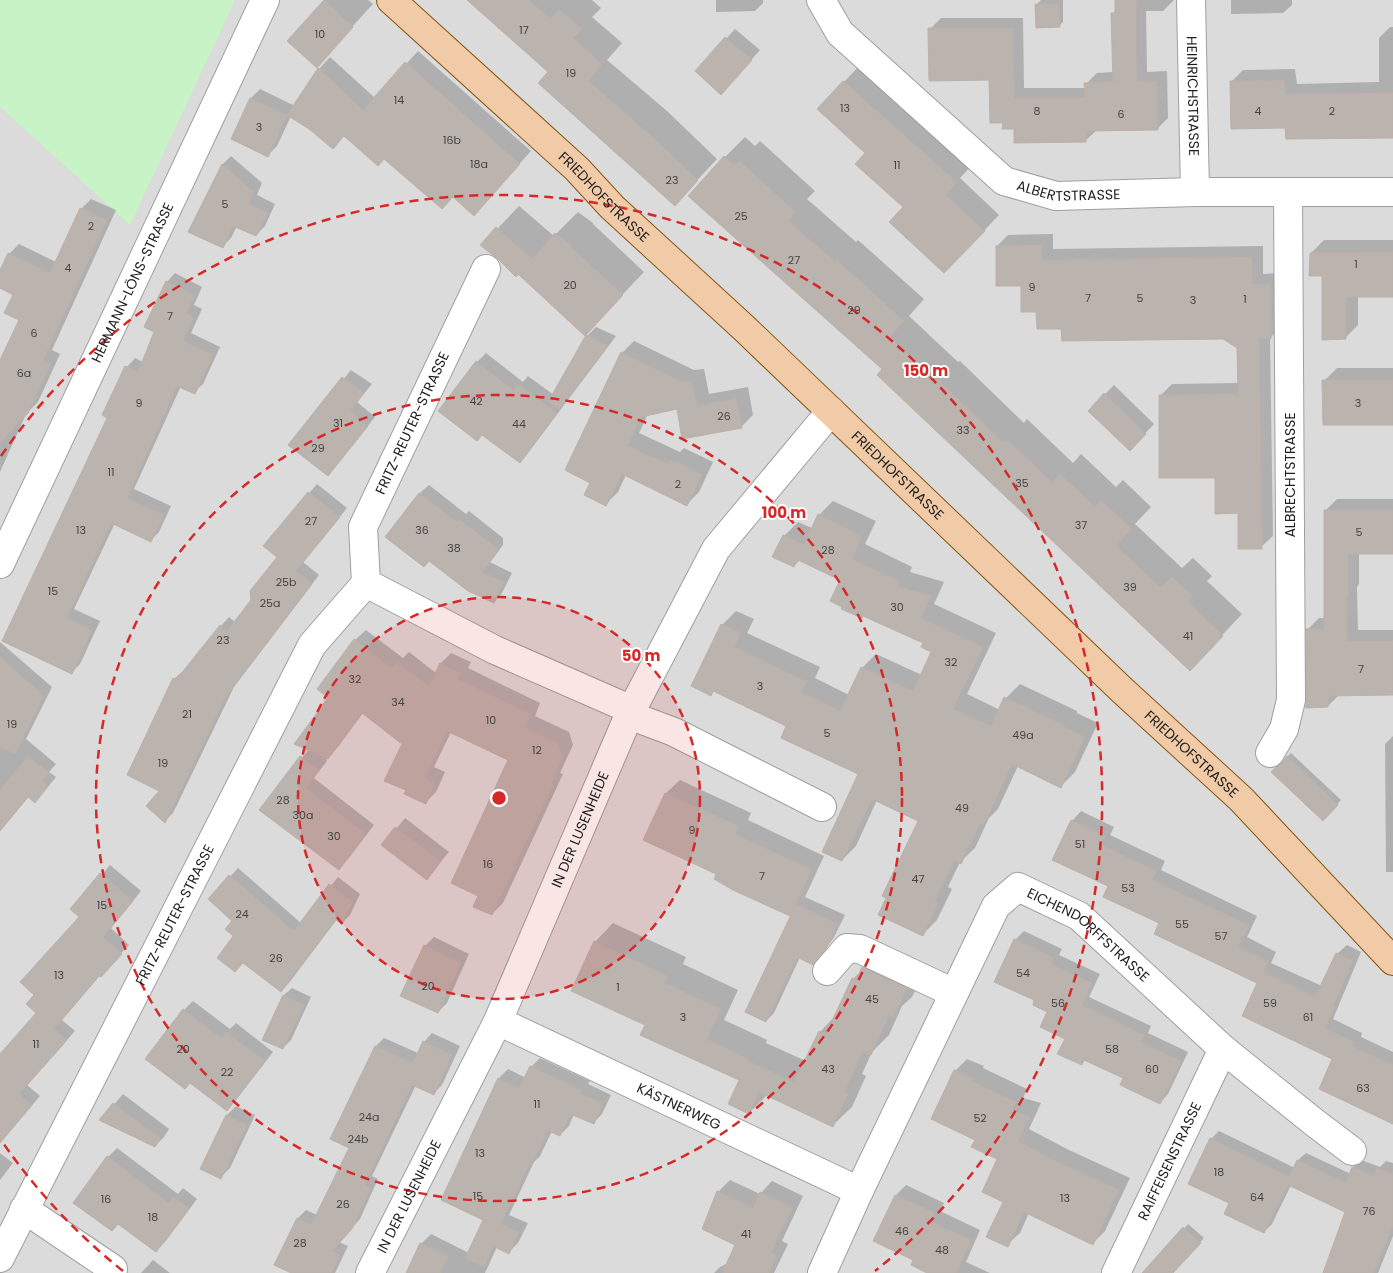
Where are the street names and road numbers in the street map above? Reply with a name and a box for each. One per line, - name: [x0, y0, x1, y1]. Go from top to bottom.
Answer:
- street label: HEINRICHSTRASSE: [1182, 36, 1204, 156]
- street label: FRIEDHOFSTRASSE: [554, 147, 654, 247]
- street label: ALBERTSTRASSE: [1014, 175, 1121, 206]
- street label: HERMANN-LÖNS-STRASSE: [86, 199, 178, 366]
- street label: FRITZ-REUTER-STRASSE: [370, 348, 454, 498]
- street label: ALBRECHTSTRASSE: [1280, 412, 1300, 538]
- street label: FRIEDHOFSTRASSE: [847, 426, 949, 524]
- street label: FRIEDHOFSTRASSE: [1140, 706, 1243, 802]
- street label: IN DER LUSENHEIDE: [546, 768, 614, 891]
- street label: FRITZ-REUTER-STRASSE: [130, 841, 219, 989]
- street label: EICHENDORFFSTRASSE: [1024, 883, 1154, 986]
- street label: KÄSTNERWEG: [634, 1078, 724, 1135]
- street label: RAIFFEISENSTRASSE: [1133, 1099, 1206, 1224]
- street label: IN DER LUSENHEIDE: [372, 1136, 446, 1256]

